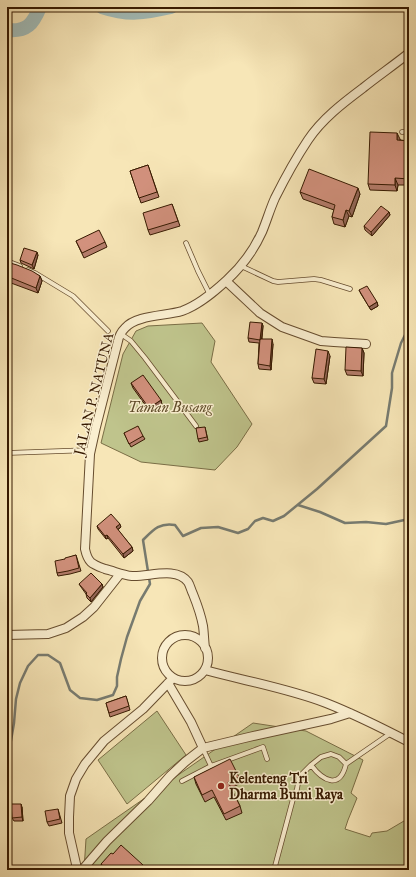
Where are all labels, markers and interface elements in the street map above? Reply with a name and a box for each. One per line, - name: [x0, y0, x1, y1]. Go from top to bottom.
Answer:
- street label: JALAN P. NATUNA: [70, 330, 119, 459]
- park label: Taman Busang: [128, 399, 213, 416]
- place label: Kelenteng Tri Dharma Bumi Raya: [229, 770, 344, 804]
- marker: Kelenteng Tri Dharma Bumi Raya: [216, 781, 226, 791]

